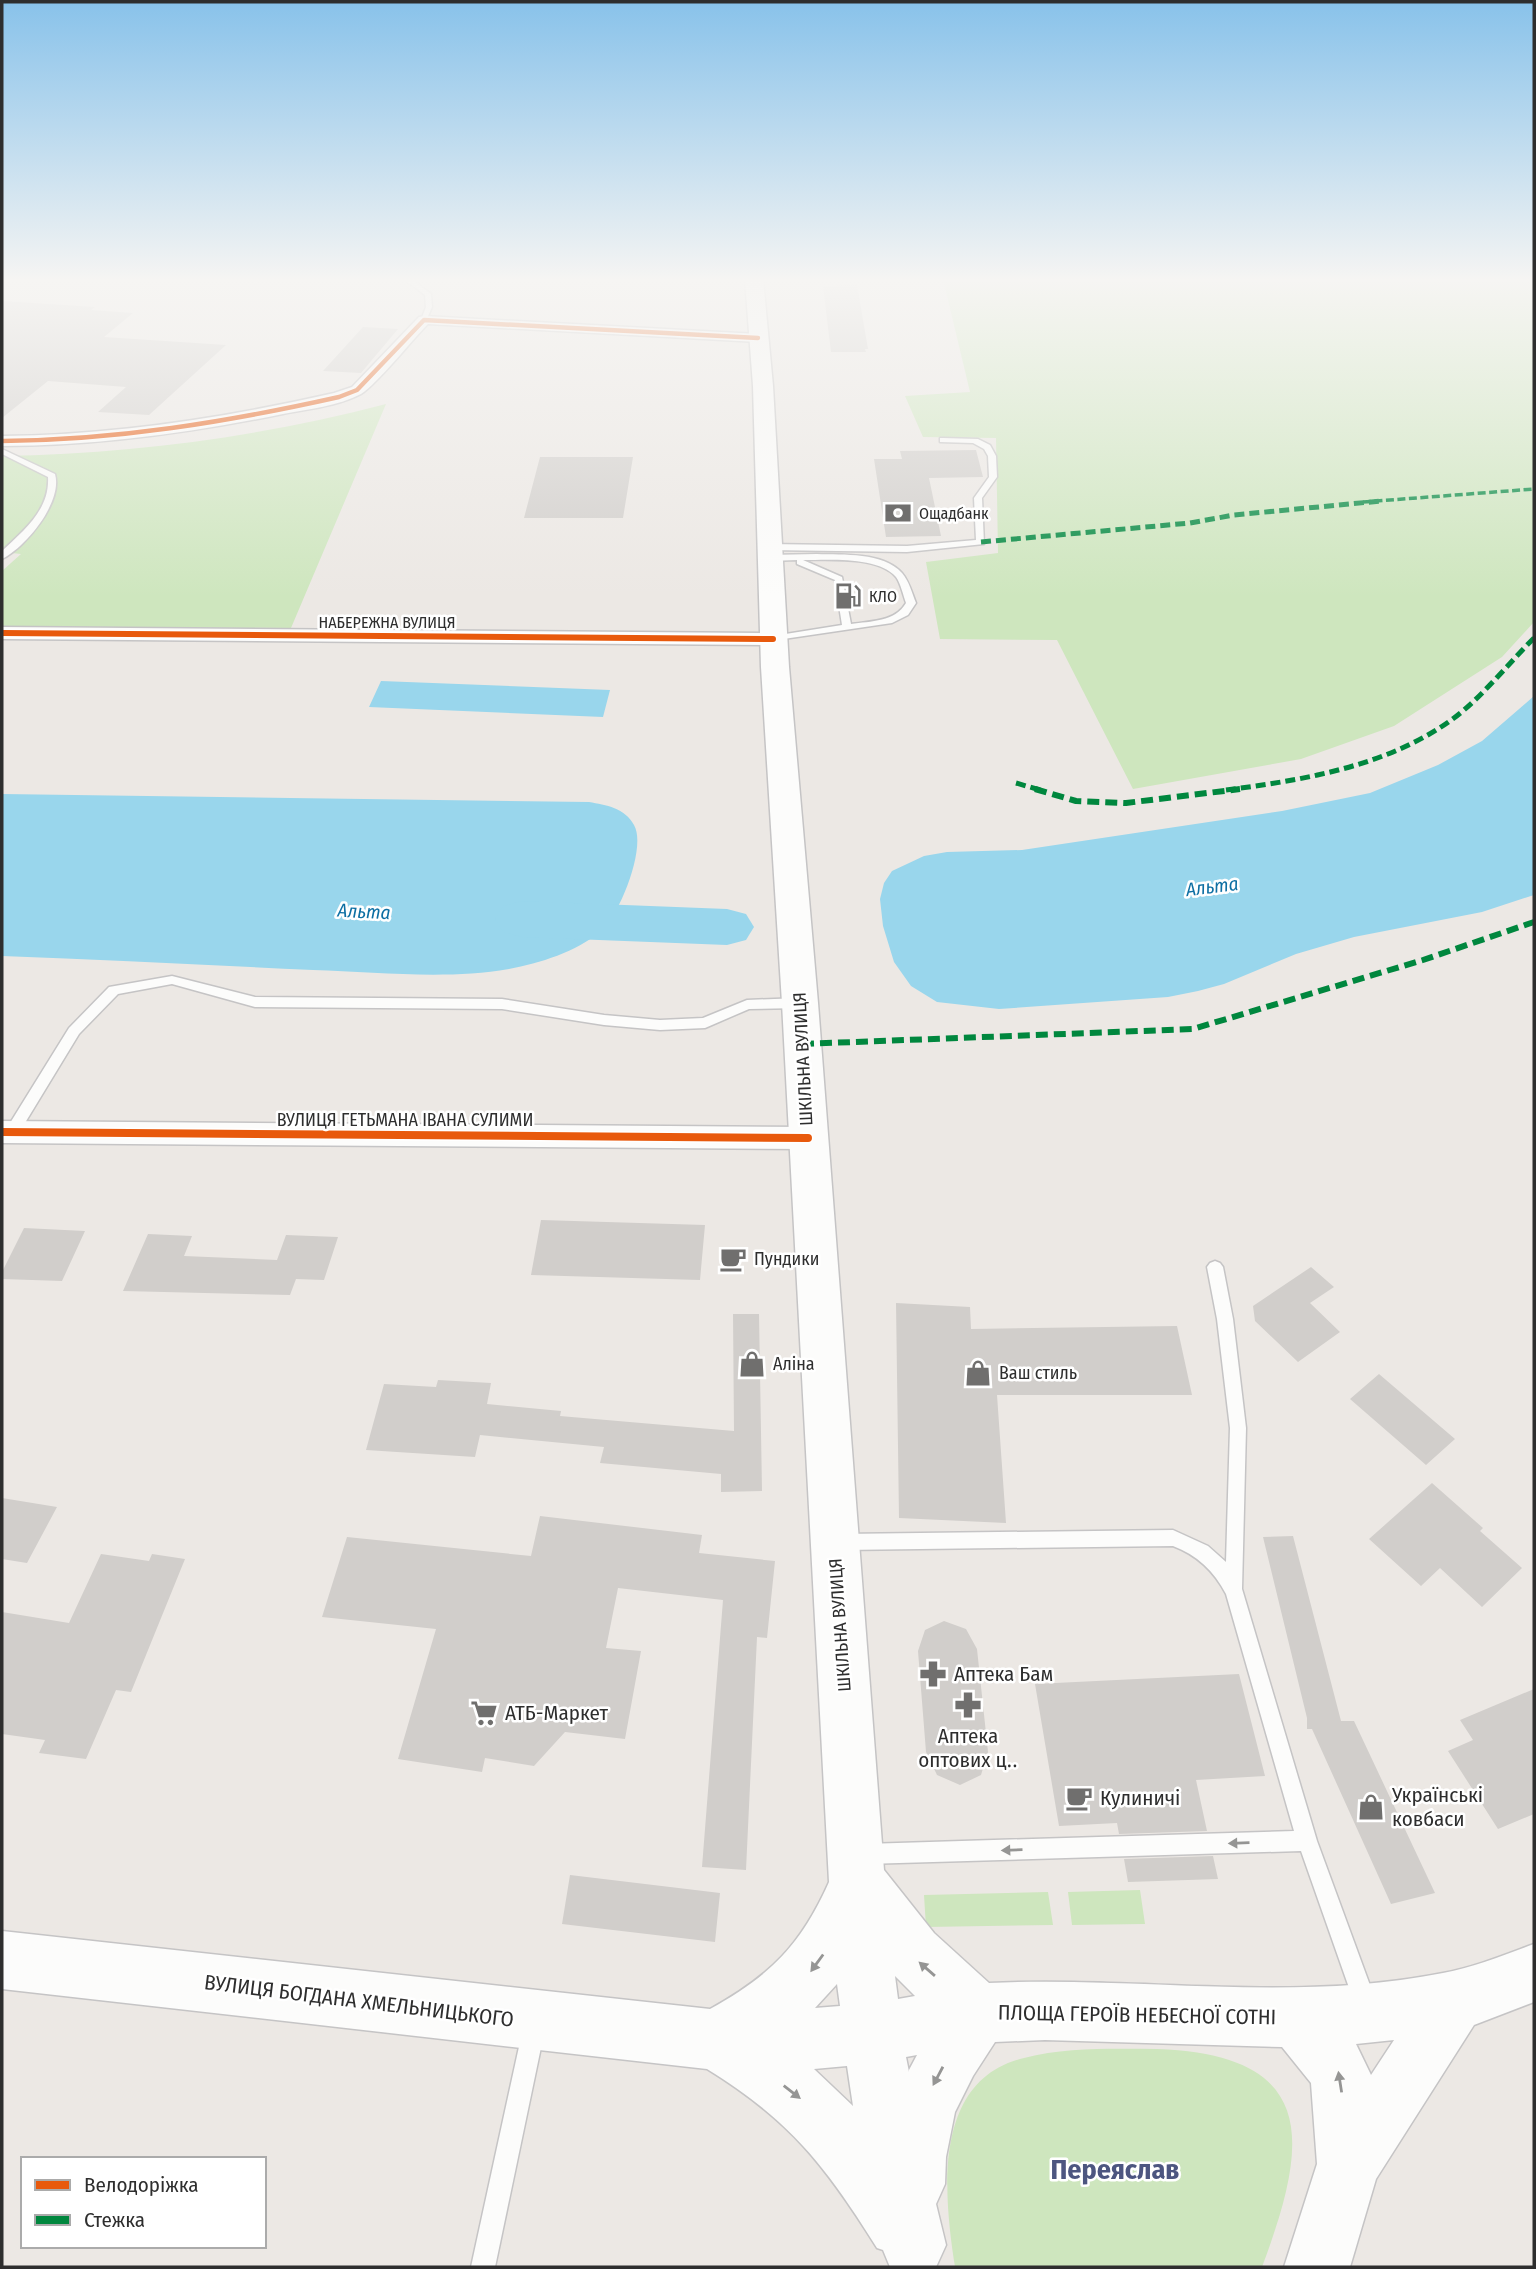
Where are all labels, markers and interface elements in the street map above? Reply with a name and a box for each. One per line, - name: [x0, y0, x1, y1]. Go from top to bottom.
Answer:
- bank icon: Ощадбанк: [883, 498, 913, 528]
- place label: Ощадбанк: [919, 504, 989, 523]
- fuel station icon: КЛО: [833, 581, 863, 611]
- place label: КЛО: [869, 587, 897, 606]
- street label: НАБЕРЕЖНА ВУЛИЦЯ: [319, 613, 455, 632]
- water label: Альта: [1183, 872, 1240, 901]
- water label: Альта: [336, 899, 391, 924]
- street label: ШКІЛЬНА ВУЛИЦЯ: [789, 992, 817, 1126]
- street label: ВУЛИЦЯ ГЕТЬМАНА ІВАНА СУЛИМИ: [277, 1109, 533, 1131]
- cafe icon: Пундики: [718, 1244, 748, 1274]
- place label: Пундики: [754, 1248, 819, 1270]
- shop icon: Аліна: [737, 1349, 767, 1379]
- place label: Аліна: [773, 1353, 815, 1375]
- shop icon: Ваш стиль: [963, 1358, 993, 1388]
- place label: Ваш стиль: [999, 1362, 1077, 1384]
- street label: ШКІЛЬНА ВУЛИЦЯ: [824, 1558, 856, 1692]
- pharmacy icon: Аптека Бам: [918, 1659, 948, 1689]
- place label: Аптека Бам: [954, 1661, 1053, 1687]
- pharmacy icon: Аптека оптових ц‥: [953, 1690, 983, 1720]
- supermarket icon: АТБ-Маркет: [469, 1698, 499, 1728]
- place label: АТБ-Маркет: [505, 1700, 608, 1726]
- place label: Аптека оптових ц‥: [918, 1723, 1018, 1773]
- place label: Українські ковбаси: [1391, 1782, 1483, 1832]
- cafe icon: Кулиничі: [1064, 1783, 1094, 1813]
- place label: Кулиничі: [1100, 1785, 1180, 1811]
- shop icon: Українські ковбаси: [1356, 1792, 1386, 1822]
- one-way arrow: [1228, 1837, 1250, 1849]
- one-way arrow: [1001, 1844, 1023, 1855]
- one-way arrow: [810, 1954, 824, 1972]
- one-way arrow: [918, 1961, 936, 1977]
- street label: ВУЛИЦЯ БОГДАНА ХМЕЛЬНИЦЬКОГО: [203, 1969, 515, 2033]
- street label: ПЛОЩА ГЕРОЇВ НЕБЕСНОЇ СОТНІ: [998, 2000, 1276, 2030]
- one-way arrow: [932, 2066, 943, 2086]
- one-way arrow: [1334, 2071, 1345, 2093]
- one-way arrow: [783, 2084, 801, 2099]
- district label: Переяслав: [1051, 2153, 1180, 2186]
- legend: [21, 2157, 266, 2248]
- text: Велодоріжка: [84, 2172, 199, 2198]
- text: Стежка: [84, 2207, 145, 2233]

